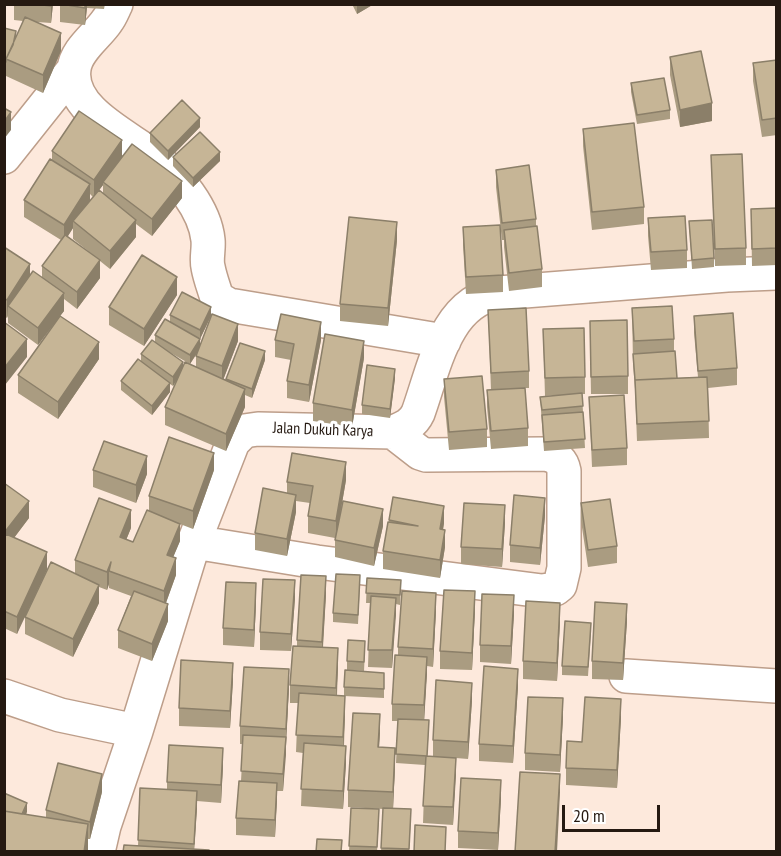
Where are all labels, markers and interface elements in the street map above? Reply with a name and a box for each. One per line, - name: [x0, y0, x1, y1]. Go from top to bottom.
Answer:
- street label: Jalan Dukuh Karya: [272, 419, 374, 441]
- scale bar: [565, 793, 662, 831]
- text: 20 m: [573, 804, 605, 827]

